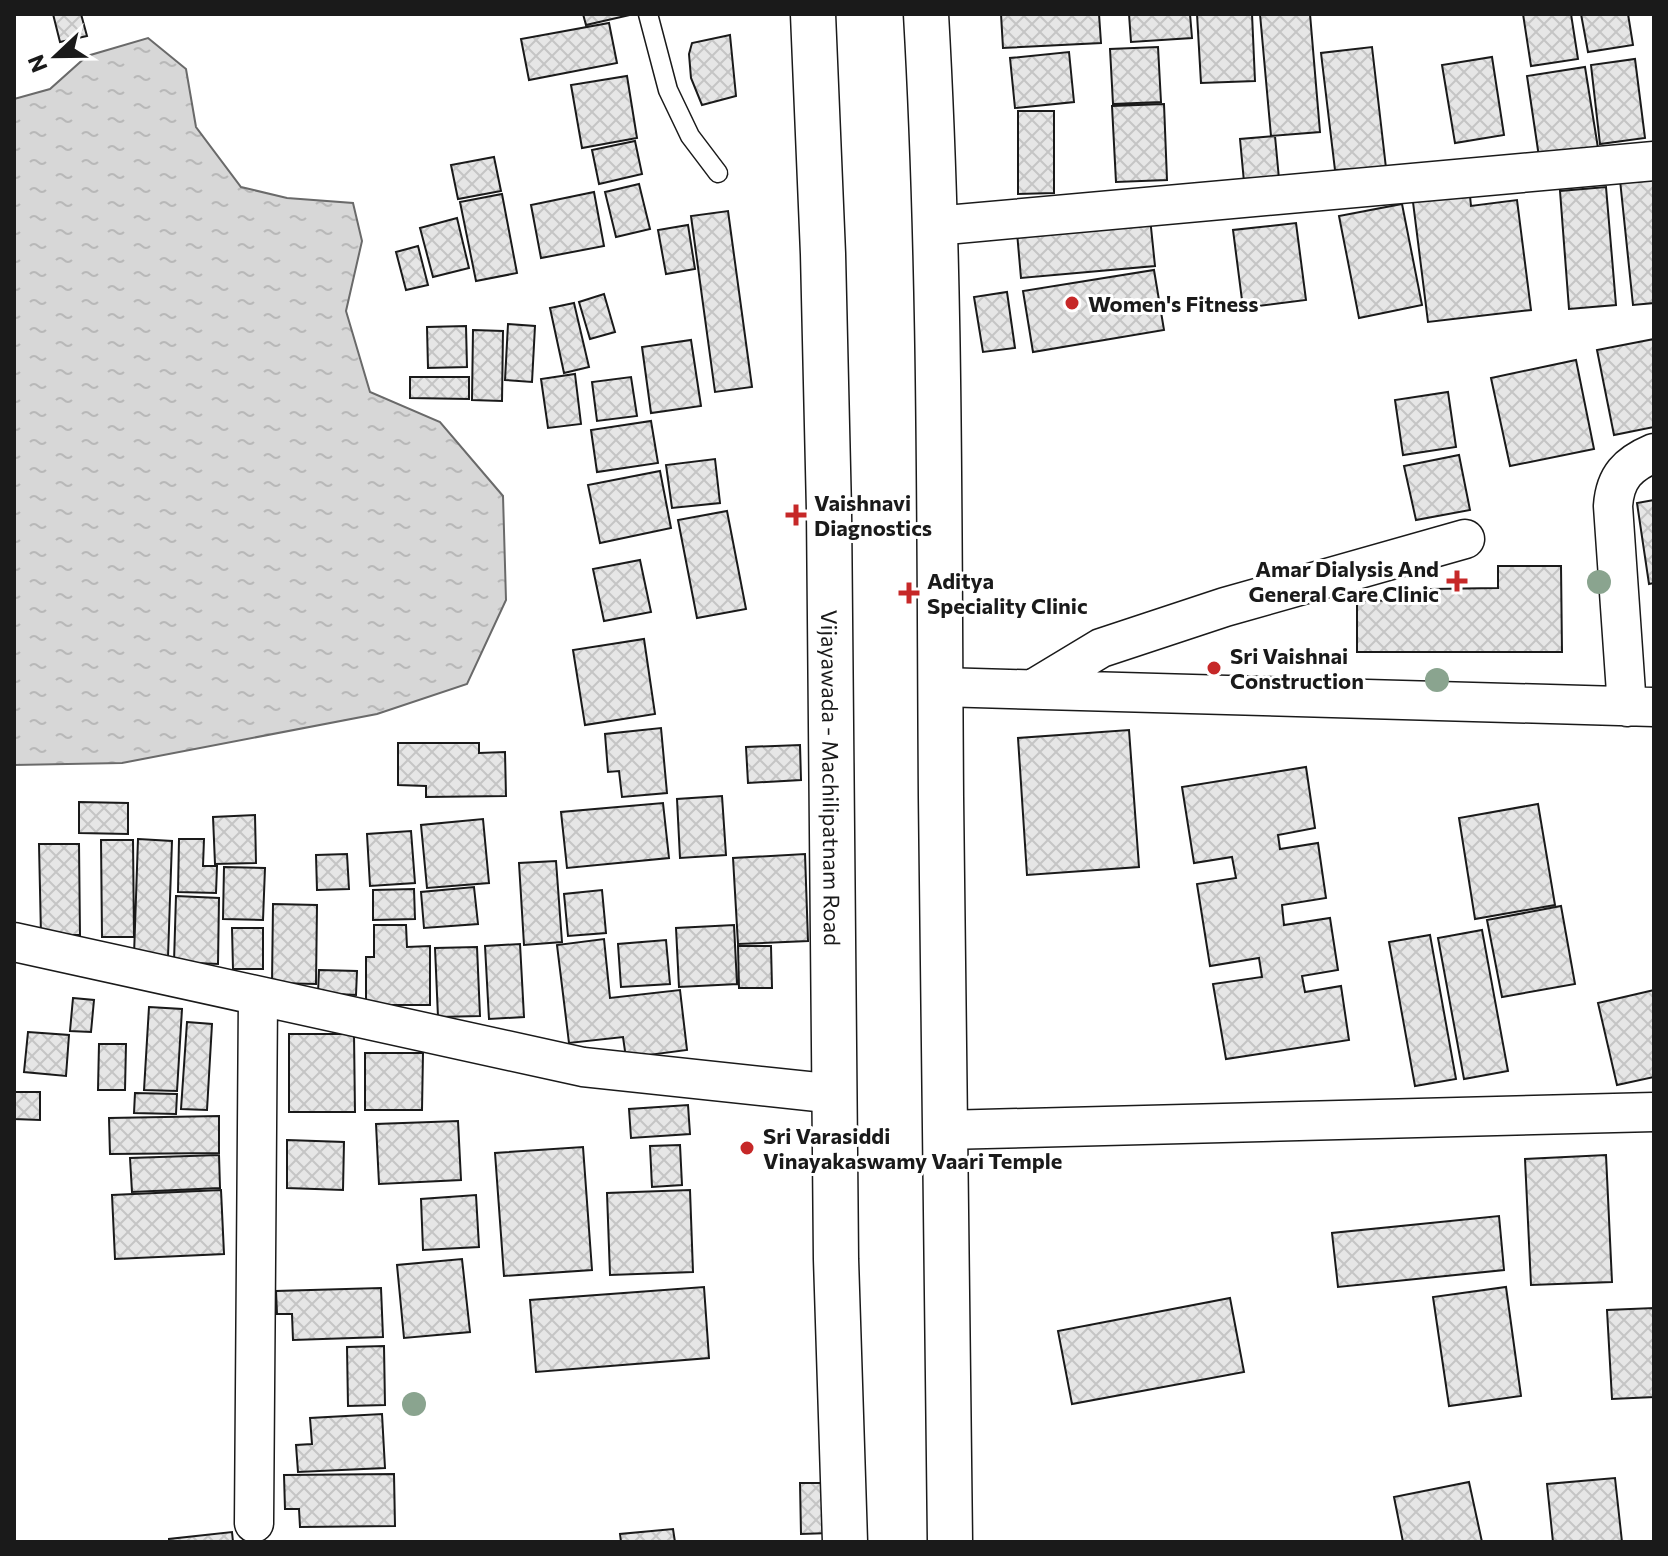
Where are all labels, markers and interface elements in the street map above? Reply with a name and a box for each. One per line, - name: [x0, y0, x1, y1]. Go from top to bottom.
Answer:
- north arrow: [16, 16, 96, 96]
- text: N: [21, 51, 53, 76]
- place label: Women's Fitness: [1088, 290, 1258, 317]
- marker: Women's Fitness: [1063, 294, 1081, 312]
- place label: Vaishnavi Diagnostics: [814, 489, 932, 541]
- marker: Vaishnavi Diagnostics: [785, 504, 807, 526]
- place label: Amar Dialysis And General Care Clinic: [1249, 555, 1439, 607]
- place label: Aditya Speciality Clinic: [927, 567, 1088, 619]
- marker: Amar Dialysis And General Care Clinic: [1446, 570, 1468, 592]
- marker: Aditya Speciality Clinic: [898, 582, 920, 604]
- street label: Vijayawada - Machilipatnam Road: [816, 609, 847, 946]
- place label: Sri Vaishnai Construction: [1230, 642, 1364, 694]
- marker: Sri Vaishnai Construction: [1205, 659, 1223, 677]
- place label: Sri Varasiddi Vinayakaswamy Vaari Temple: [763, 1122, 1062, 1174]
- marker: Sri Varasiddi Vinayakaswamy Vaari Temple: [738, 1139, 756, 1157]

